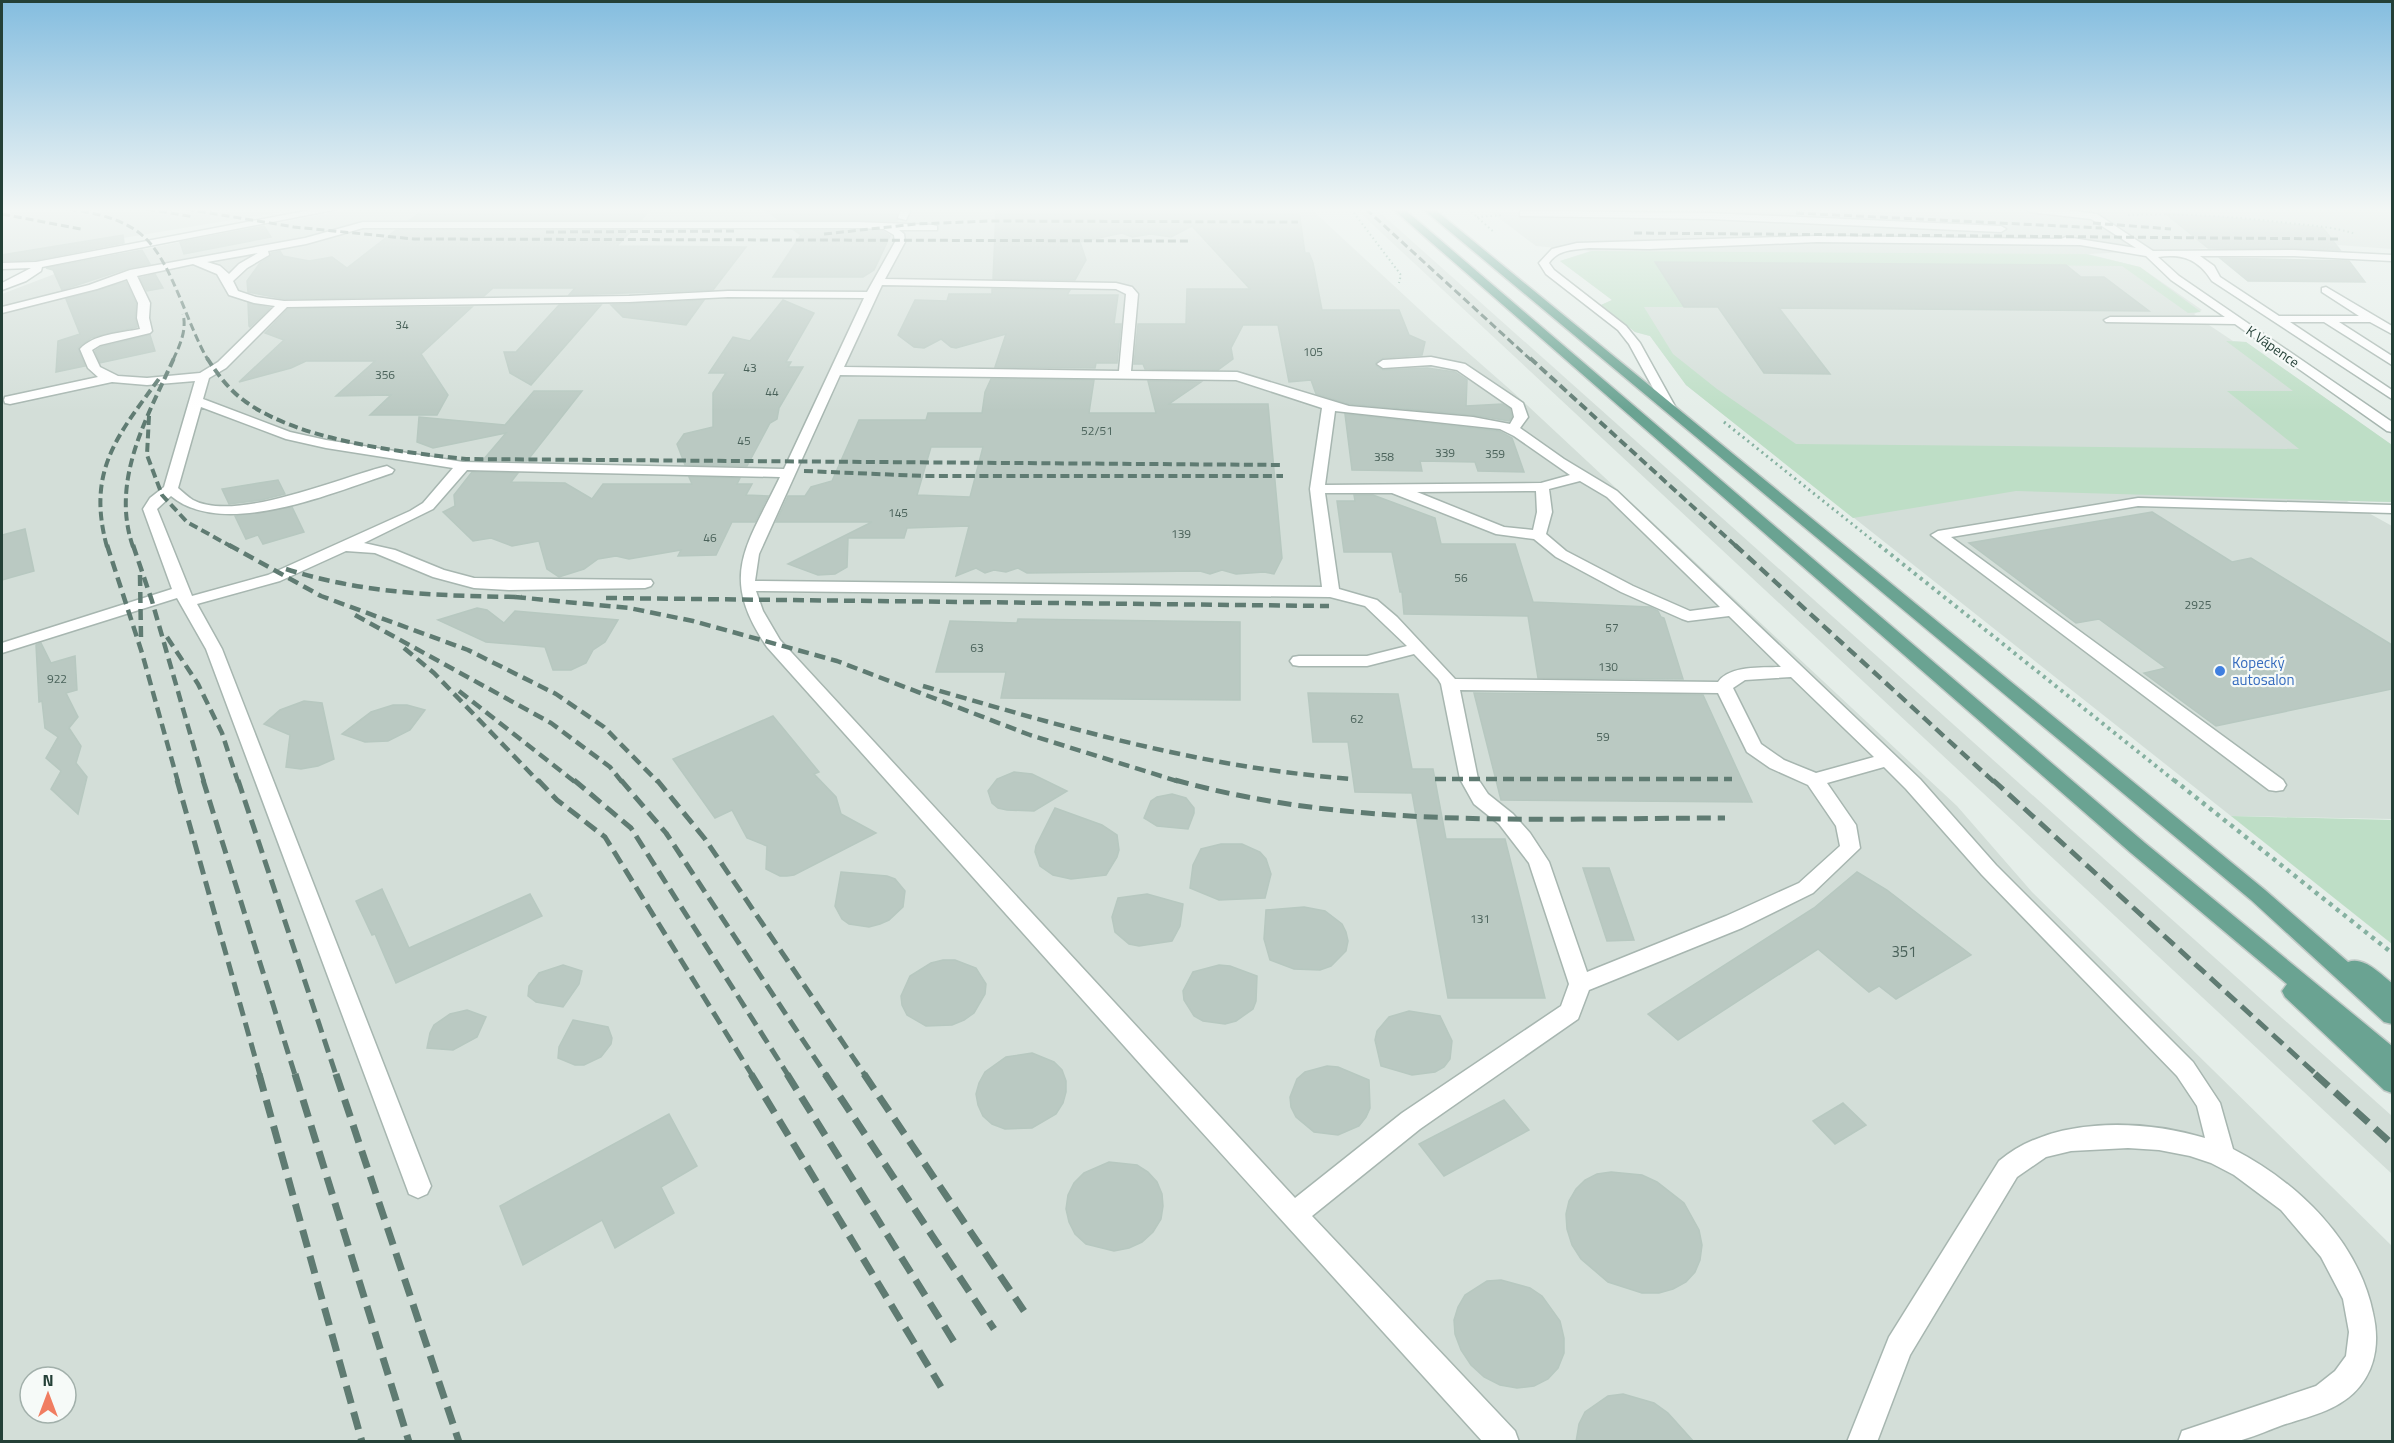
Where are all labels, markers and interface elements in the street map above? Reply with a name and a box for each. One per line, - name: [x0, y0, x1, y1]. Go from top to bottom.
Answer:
- house number: 34: [395, 315, 409, 334]
- street label: K Vápence: [2242, 320, 2304, 372]
- house number: 105: [1303, 342, 1323, 361]
- house number: 43: [743, 358, 757, 377]
- house number: 356: [375, 365, 395, 384]
- house number: 44: [765, 382, 779, 401]
- house number: 52/51: [1081, 421, 1113, 440]
- house number: 45: [737, 431, 751, 450]
- house number: 339: [1435, 443, 1455, 462]
- house number: 359: [1485, 444, 1505, 463]
- house number: 358: [1374, 447, 1394, 466]
- house number: 145: [888, 503, 908, 522]
- house number: 139: [1171, 524, 1191, 543]
- house number: 46: [703, 528, 717, 547]
- house number: 56: [1454, 568, 1468, 587]
- house number: 2925: [2185, 595, 2212, 614]
- house number: 57: [1605, 618, 1619, 637]
- house number: 63: [970, 638, 984, 657]
- place label: Kopecký autosalon: [2232, 651, 2295, 691]
- house number: 130: [1598, 657, 1618, 676]
- marker: Kopecký autosalon: [2213, 664, 2227, 678]
- house number: 922: [47, 669, 67, 688]
- house number: 62: [1350, 709, 1364, 728]
- house number: 59: [1596, 727, 1610, 746]
- house number: 131: [1470, 909, 1490, 928]
- house number: 351: [1891, 940, 1917, 963]
- north arrow: [18, 1365, 78, 1425]
- text: N: [42, 1368, 54, 1392]

